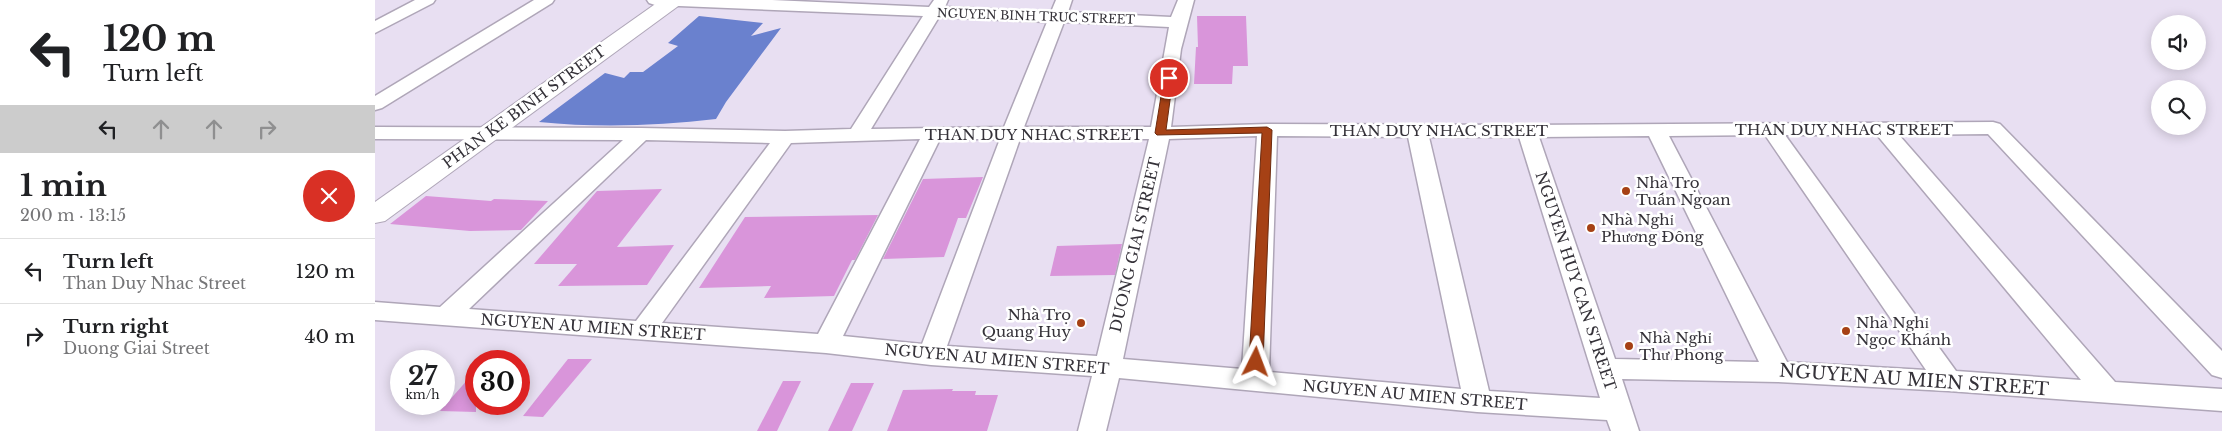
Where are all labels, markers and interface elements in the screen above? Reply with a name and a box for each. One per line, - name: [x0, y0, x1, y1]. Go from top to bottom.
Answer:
- street label: NGUYEN BINH TRUC STREET: [937, 5, 1136, 27]
- map controls: [2151, 15, 2206, 135]
- button: sound: [2151, 15, 2206, 70]
- text: 120 m: [103, 17, 216, 60]
- icon: left: [20, 20, 85, 85]
- street label: PHAN KE BINH STREET: [439, 41, 609, 173]
- pin: [1148, 57, 1190, 99]
- text: Turn left: [103, 60, 203, 87]
- icon: arrive: [1155, 64, 1183, 92]
- button: search: [2151, 80, 2206, 135]
- icon: left: [94, 115, 122, 143]
- icon: ahead: [147, 115, 175, 143]
- icon: ahead: [200, 115, 228, 143]
- icon: right: [253, 115, 281, 143]
- street label: THAN DUY NHAC STREET: [1735, 120, 1953, 139]
- street label: THAN DUY NHAC STREET: [1330, 121, 1548, 140]
- street label: THAN DUY NHAC STREET: [925, 125, 1143, 144]
- street label: DUONG GIAI STREET: [1106, 156, 1164, 334]
- text: 1 min: [20, 167, 107, 204]
- street label: NGUYEN HUY CAN STREET: [1532, 169, 1620, 393]
- button: close: [303, 170, 355, 222]
- place label: Nhà Trọ Tuấn Ngoan: [1636, 173, 1731, 209]
- marker: Nhà Trọ Tuấn Ngoan: [1620, 185, 1632, 197]
- text: 200 m · 13:15: [20, 205, 126, 225]
- place label: Nhà Nghỉ Phương Đông: [1601, 210, 1705, 246]
- marker: Nhà Nghỉ Phương Đông: [1585, 222, 1597, 234]
- text: Turn left: [63, 250, 154, 273]
- icon: left: [20, 257, 48, 285]
- text: 120 m: [295, 260, 355, 283]
- text: Than Duy Nhac Street: [63, 273, 246, 293]
- place label: Nhà Trọ Quang Huy: [982, 305, 1071, 341]
- street label: NGUYEN AU MIEN STREET: [480, 310, 706, 344]
- place label: Nhà Nghỉ Ngọc Khánh: [1856, 313, 1951, 349]
- text: Turn right: [63, 315, 169, 338]
- marker: Nhà Trọ Quang Huy: [1075, 317, 1087, 329]
- icon: right: [20, 322, 48, 350]
- text: 40 m: [304, 325, 355, 348]
- marker: Nhà Nghỉ Ngọc Khánh: [1840, 325, 1852, 337]
- place label: Nhà Nghỉ Thư Phong: [1639, 328, 1725, 364]
- position arrow: [1229, 335, 1281, 387]
- text: Duong Giai Street: [63, 338, 210, 358]
- street label: NGUYEN AU MIEN STREET: [884, 340, 1110, 378]
- marker: Nhà Nghỉ Thư Phong: [1623, 340, 1635, 352]
- speed limit sign: 30: [465, 350, 530, 415]
- street label: NGUYEN AU MIEN STREET: [1778, 360, 2050, 400]
- text: 27: [408, 361, 437, 392]
- street label: NGUYEN AU MIEN STREET: [1302, 376, 1528, 414]
- text: km/h: [405, 387, 440, 402]

